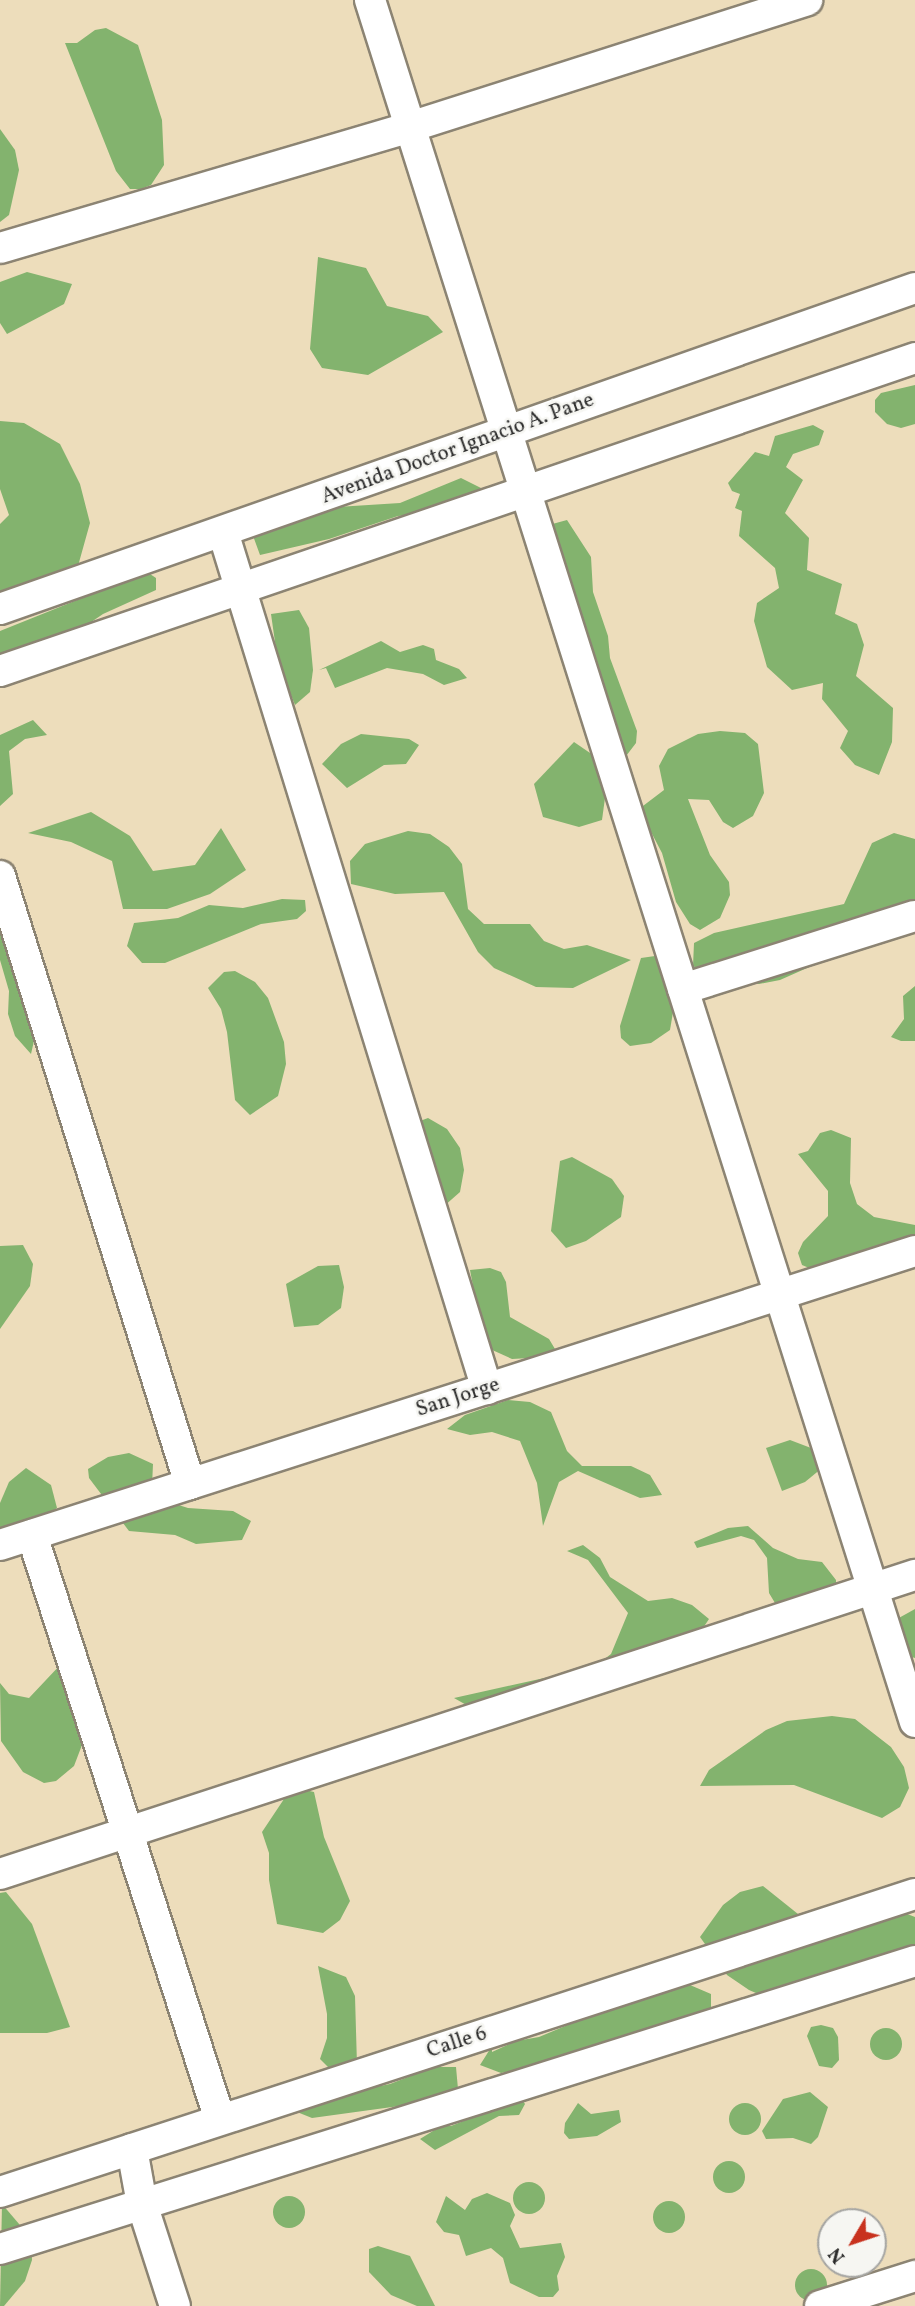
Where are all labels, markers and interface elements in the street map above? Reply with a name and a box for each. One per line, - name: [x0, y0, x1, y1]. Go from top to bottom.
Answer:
- street label: Avenida Doctor Ignacio A. Pane: [318, 388, 598, 510]
- street label: San Jorge: [413, 1373, 503, 1423]
- street label: Calle 6: [424, 2022, 490, 2064]
- north arrow: [817, 2208, 887, 2278]
- text: N: [823, 2241, 852, 2269]

